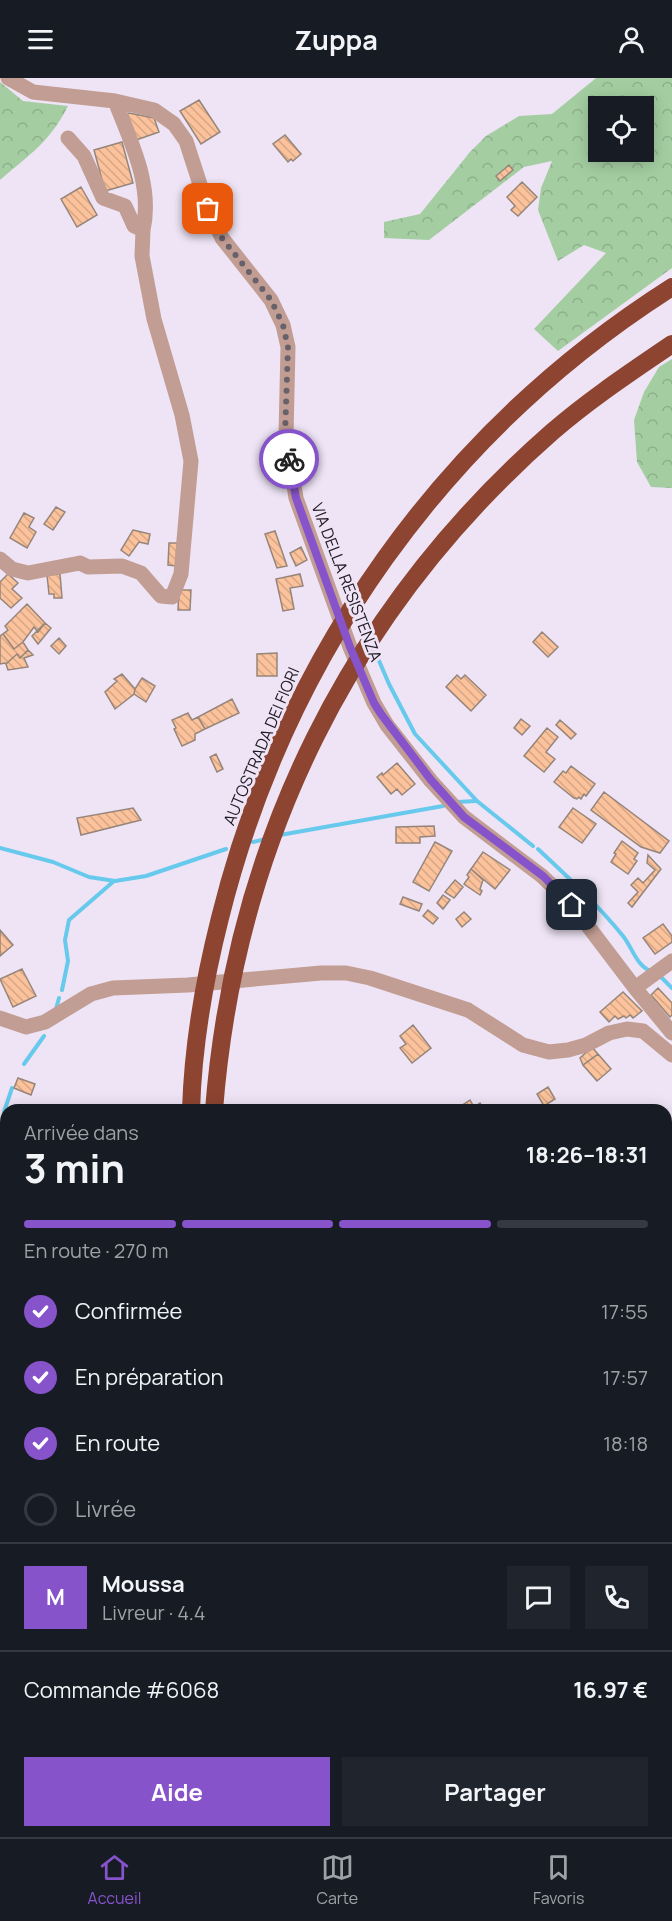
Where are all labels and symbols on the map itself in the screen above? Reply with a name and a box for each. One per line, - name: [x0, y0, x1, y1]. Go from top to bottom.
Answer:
- pin: [182, 183, 233, 234]
- courier: [259, 429, 319, 489]
- street label: VIA DELLA RESISTENZA: [307, 500, 387, 664]
- street label: AUTOSTRADA DEI FIORI: [218, 664, 304, 828]
- pin: [546, 879, 597, 930]

